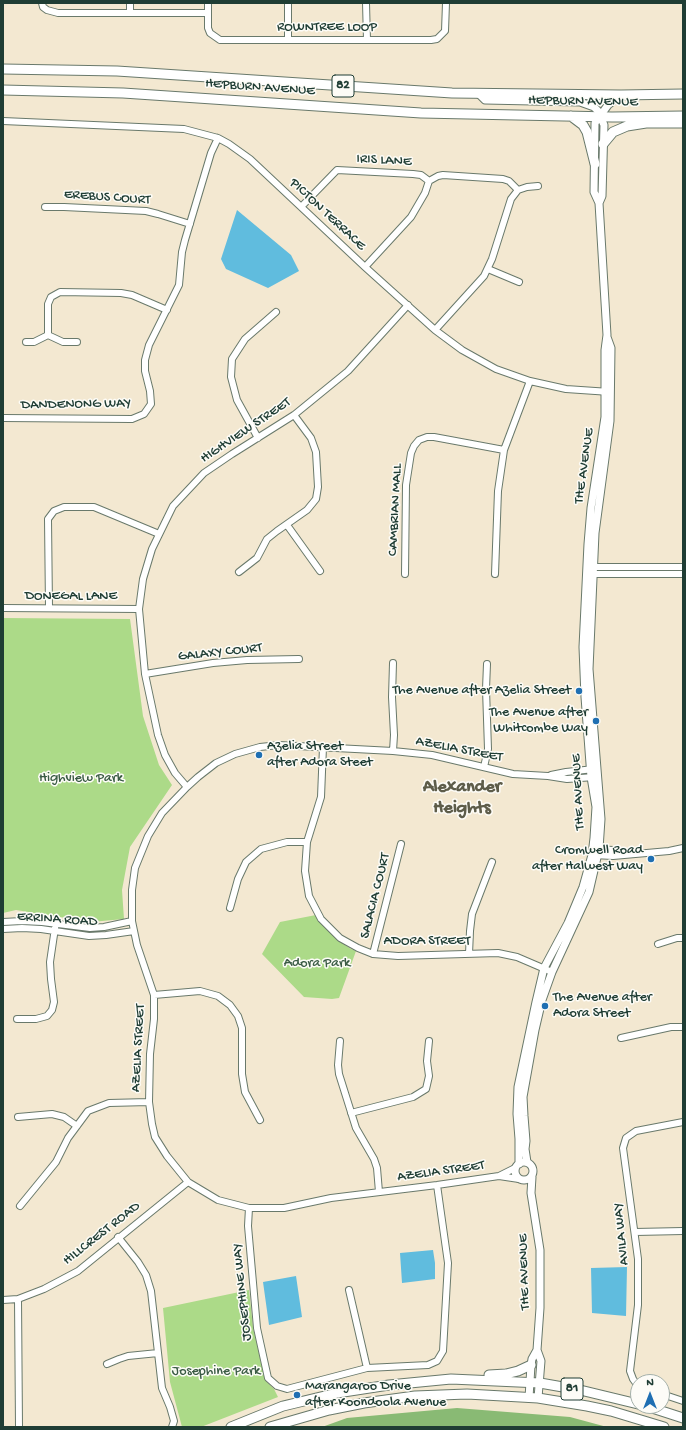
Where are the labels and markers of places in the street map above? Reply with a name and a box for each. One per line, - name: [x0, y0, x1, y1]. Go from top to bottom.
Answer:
- place label: The Avenue after Azelia Street: [393, 683, 571, 699]
- marker: The Avenue after Azelia Street: [574, 686, 584, 696]
- place label: The Avenue after Whitcombe Way: [489, 705, 588, 738]
- marker: The Avenue after Whitcombe Way: [591, 716, 601, 726]
- place label: Azelia Street after Adora Steet: [267, 739, 372, 772]
- marker: Azelia Street after Adora Steet: [254, 750, 264, 760]
- place label: Cromwell Road after Halwest Way: [532, 843, 643, 876]
- marker: Cromwell Road after Halwest Way: [646, 854, 656, 864]
- place label: The Avenue after Adora Street: [553, 990, 652, 1022]
- marker: The Avenue after Adora Street: [540, 1001, 550, 1011]
- place label: Marangaroo Drive after Koondoola Avenue: [305, 1379, 446, 1412]
- marker: Marangaroo Drive after Koondoola Avenue: [292, 1390, 302, 1400]

